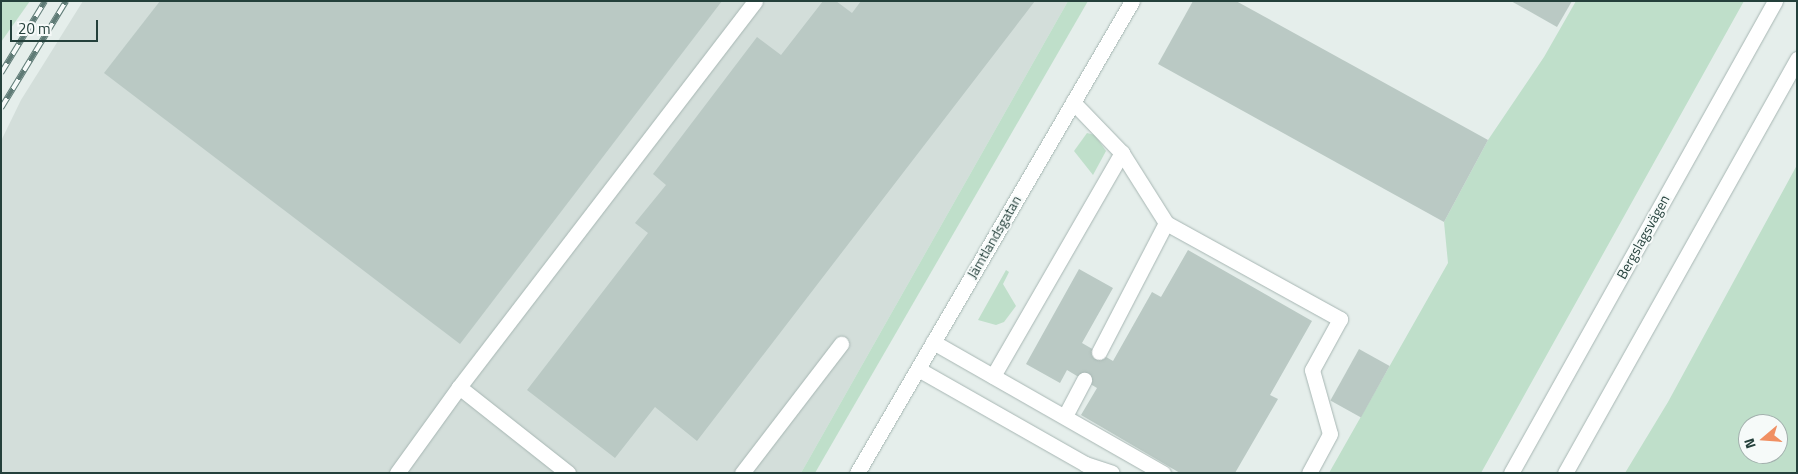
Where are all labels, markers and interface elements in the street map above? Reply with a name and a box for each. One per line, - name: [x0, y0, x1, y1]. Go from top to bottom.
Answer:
- scale bar: [12, 10, 100, 42]
- text: 20 m: [18, 17, 51, 40]
- street label: Bergslagsvägen: [1613, 192, 1673, 282]
- street label: Jämtlandsgatan: [963, 193, 1025, 281]
- north arrow: [1738, 414, 1788, 464]
- text: N: [1738, 436, 1761, 451]

